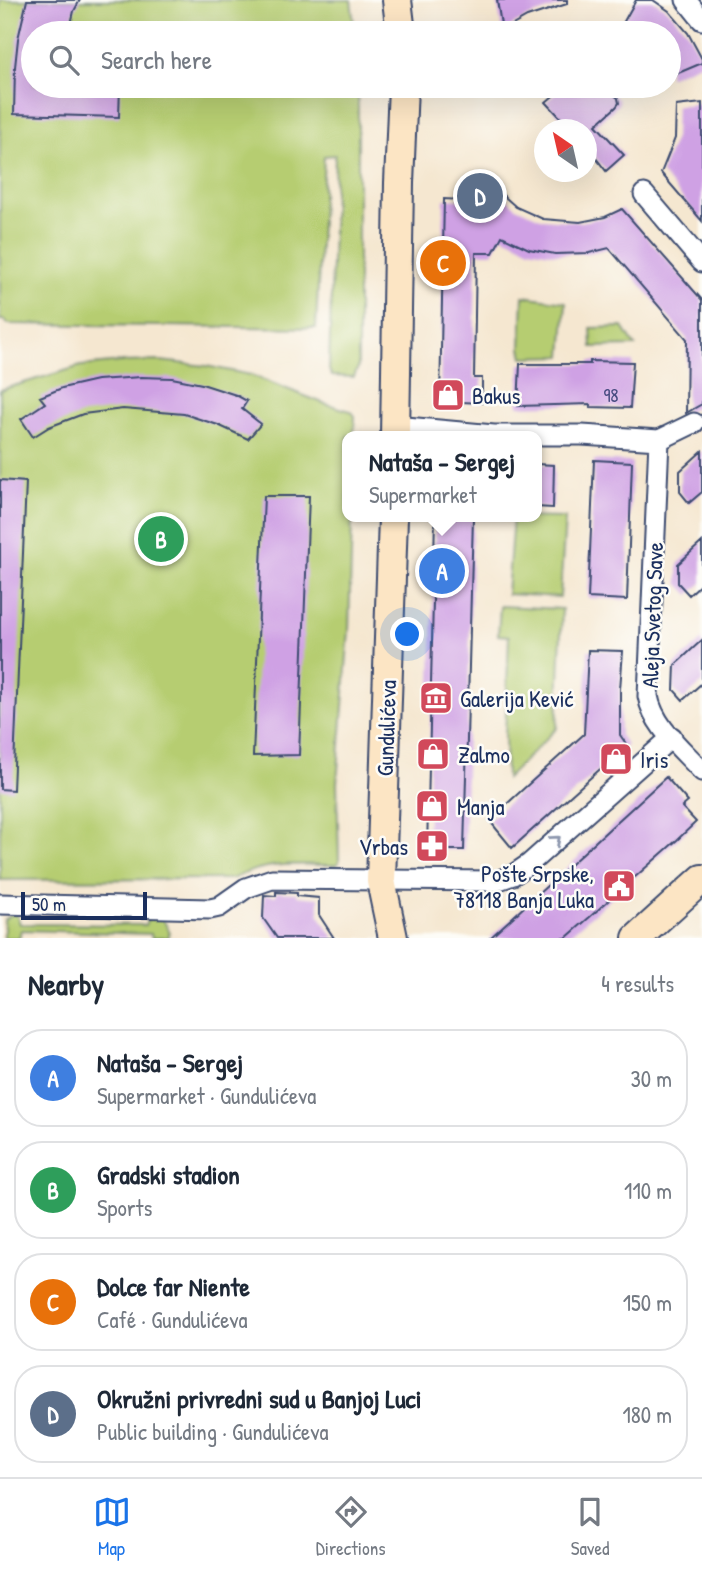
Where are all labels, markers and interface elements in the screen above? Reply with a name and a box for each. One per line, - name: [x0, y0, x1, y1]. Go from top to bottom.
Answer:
- search box: [21, 21, 681, 98]
- icon: search: [45, 41, 83, 79]
- text: Search here: [101, 42, 212, 77]
- north arrow: [534, 119, 597, 182]
- pin: D: [457, 170, 503, 222]
- pin: C: [420, 237, 466, 289]
- shop icon: Bakus: [429, 376, 467, 414]
- place label: Bakus: [472, 380, 520, 411]
- house number: 98: [603, 382, 619, 408]
- popup: [342, 431, 542, 522]
- text: Nataša - Sergej: [369, 444, 515, 479]
- text: Supermarket: [369, 479, 477, 510]
- pin: B: [138, 513, 184, 565]
- street label: Aleja Svetog Save: [634, 542, 670, 688]
- pin: A: [419, 545, 465, 597]
- your location: [390, 617, 424, 651]
- street label: Gundulićeva: [369, 679, 403, 777]
- museum icon: Galerija Kević: [417, 679, 455, 717]
- place label: Galerija Kević: [460, 683, 574, 714]
- shop icon: Zalmo: [414, 735, 452, 773]
- place label: Zalmo: [458, 739, 510, 770]
- shop icon: Iris: [597, 740, 635, 778]
- place label: Iris: [640, 744, 668, 775]
- shop icon: Manja: [413, 787, 451, 825]
- place label: Manja: [457, 791, 505, 822]
- pharmacy icon: Vrbas: [413, 827, 451, 865]
- place label: Vrbas: [359, 831, 408, 862]
- one-way arrow: [548, 836, 561, 848]
- place label: Pošte Srpske, 78118 Banja Luka: [454, 858, 594, 915]
- public building icon: Pošte Srpske, 78118 Banja Luka: [600, 867, 638, 905]
- scale bar: [21, 889, 147, 921]
- text: 50 m: [32, 891, 66, 917]
- text: Nearby: [28, 964, 104, 1004]
- text: 4 results: [601, 968, 674, 999]
- text: Nataša - Sergej: [97, 1045, 243, 1080]
- text: A: [47, 1063, 59, 1094]
- text: 30 m: [630, 1063, 672, 1094]
- text: Supermarket · Gundulićeva: [97, 1080, 316, 1111]
- text: Gradski stadion: [97, 1157, 240, 1192]
- text: B: [47, 1175, 59, 1206]
- text: 110 m: [624, 1175, 672, 1206]
- text: Sports: [97, 1192, 152, 1223]
- text: Dolce far Niente: [97, 1269, 250, 1304]
- text: C: [47, 1287, 59, 1318]
- text: 150 m: [623, 1287, 672, 1318]
- text: Café · Gundulićeva: [97, 1304, 248, 1335]
- text: Okružni privredni sud u Banjoj Luci: [97, 1381, 421, 1416]
- text: D: [48, 1399, 58, 1430]
- text: 180 m: [622, 1399, 672, 1430]
- text: Public building · Gundulićeva: [97, 1416, 328, 1447]
- tab: Map: [93, 1493, 131, 1561]
- tab: Directions: [316, 1493, 386, 1561]
- tab: Saved: [571, 1493, 609, 1561]

